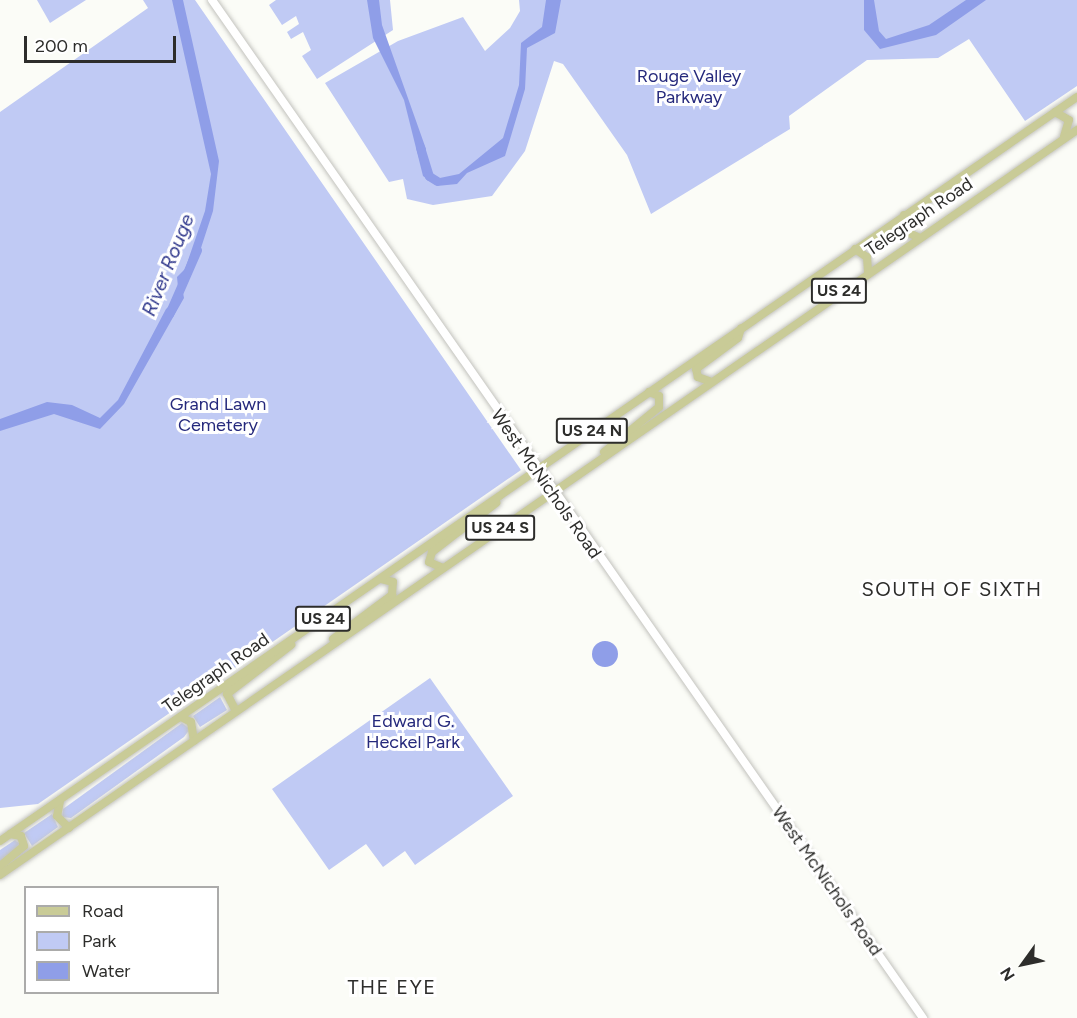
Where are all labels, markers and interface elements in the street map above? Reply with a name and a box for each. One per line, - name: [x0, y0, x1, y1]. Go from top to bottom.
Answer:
- scale bar: [27, 24, 178, 62]
- text: 200 m: [35, 35, 88, 57]
- park label: Rouge Valley Parkway: [637, 66, 741, 109]
- street label: Telegraph Road: [861, 173, 977, 261]
- water label: River Rouge: [137, 210, 199, 320]
- road number: US 24: [810, 278, 868, 304]
- park label: Grand Lawn Cemetery: [170, 394, 266, 436]
- street label: West McNichols Road: [486, 405, 606, 563]
- road number: US 24 N: [554, 418, 630, 444]
- road number: US 24 S: [464, 515, 536, 541]
- district label: SOUTH OF SIXTH: [861, 577, 1043, 601]
- road number: US 24: [294, 606, 352, 632]
- street label: Telegraph Road: [159, 628, 273, 718]
- park label: Edward G. Heckel Park: [366, 711, 460, 754]
- street label: West McNichols Road: [767, 802, 887, 960]
- legend: [24, 886, 219, 994]
- text: Road: [82, 900, 123, 922]
- text: Park: [82, 930, 116, 952]
- north arrow: [993, 934, 1053, 994]
- text: Water: [82, 960, 130, 982]
- text: N: [996, 964, 1019, 984]
- district label: THE EYE: [347, 975, 437, 999]

